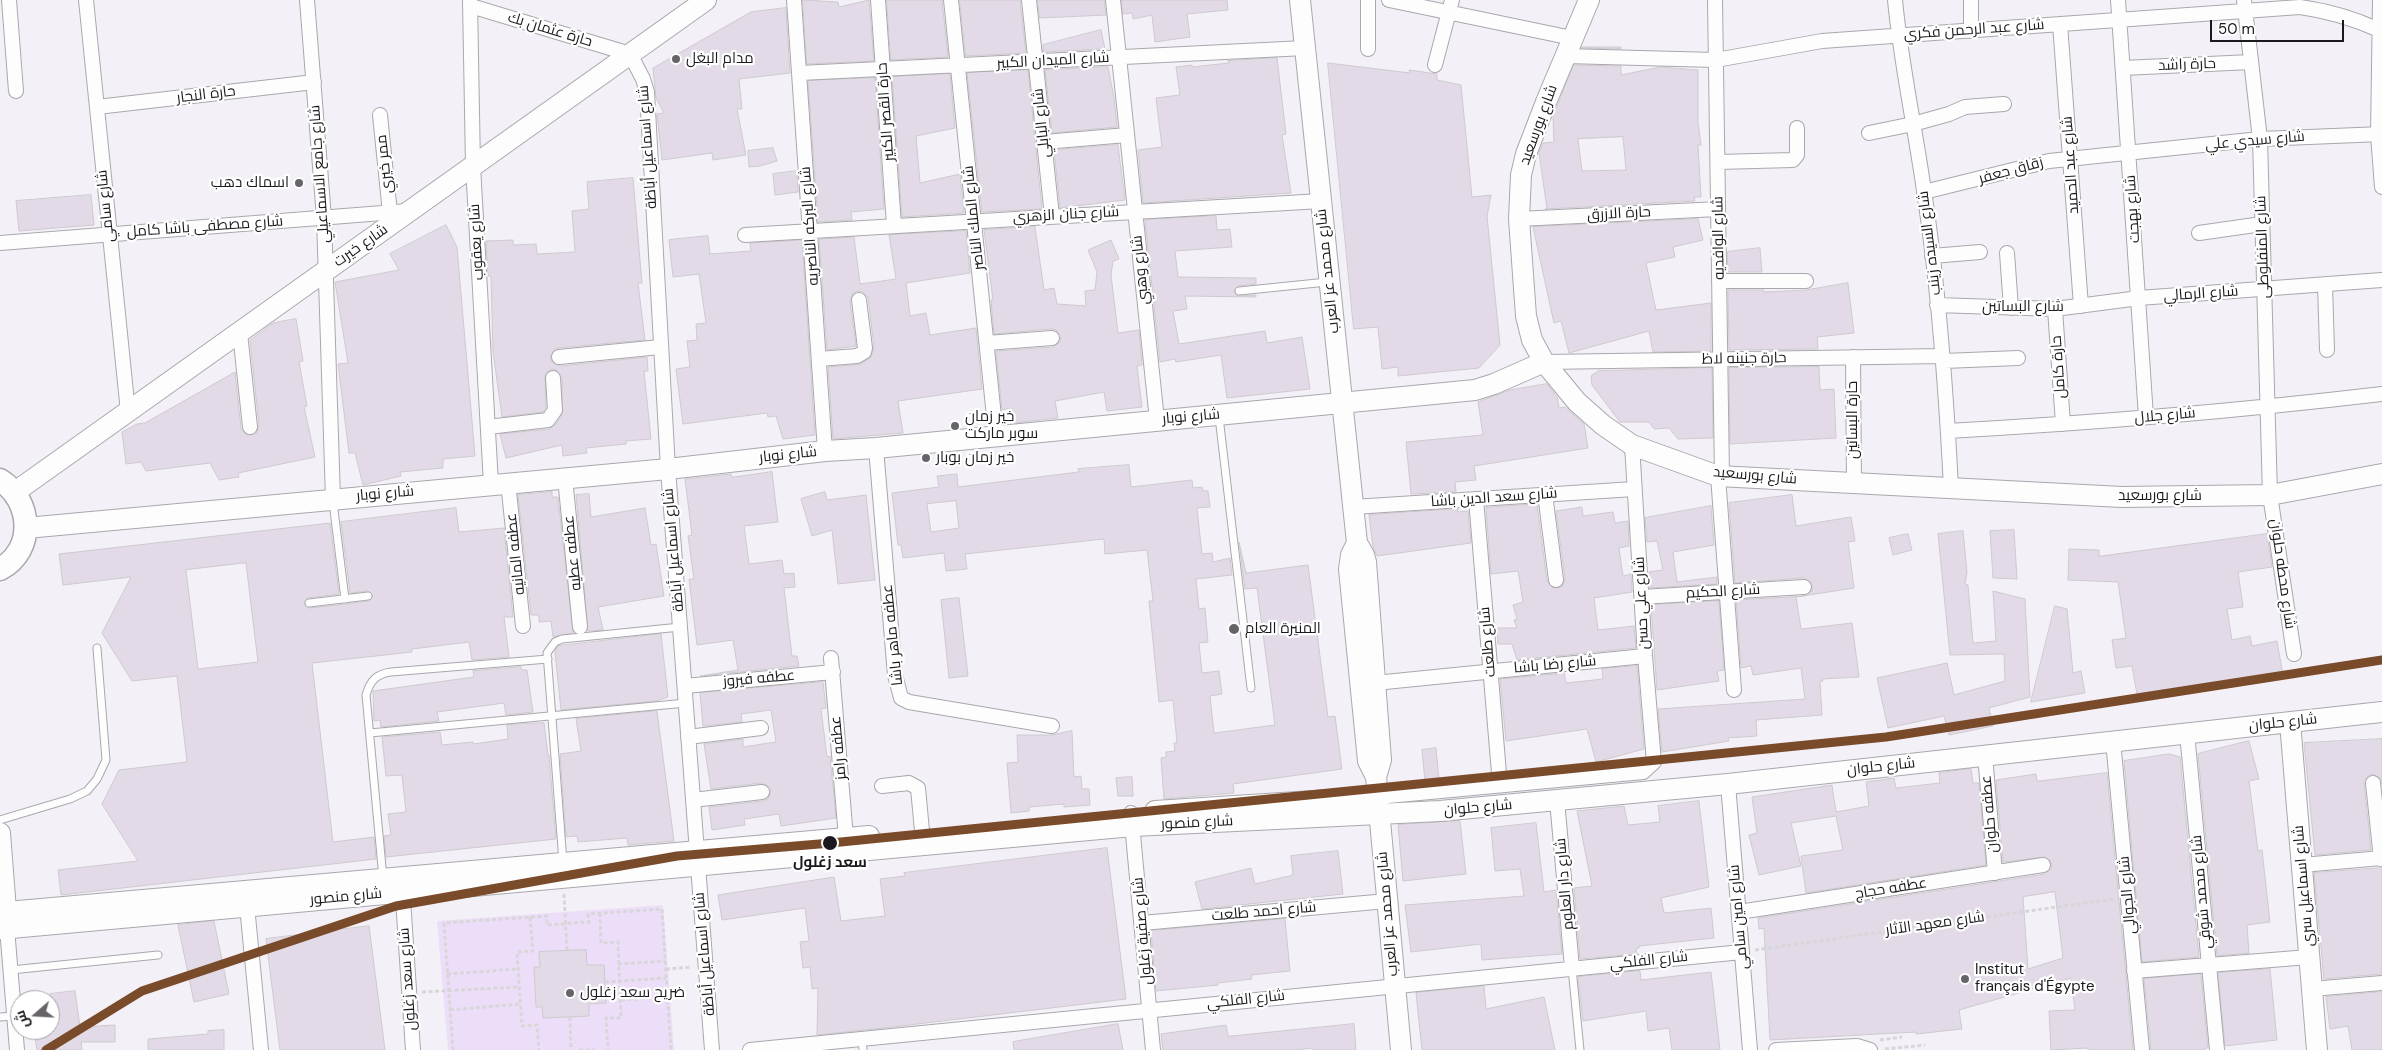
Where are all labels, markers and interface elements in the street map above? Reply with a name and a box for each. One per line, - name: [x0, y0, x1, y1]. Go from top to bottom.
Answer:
- street label: حارة عثمان بك: [506, 9, 594, 51]
- scale bar: [2212, 10, 2346, 42]
- street label: شارع عبد الرحمن فكري: [1903, 16, 2045, 44]
- text: 50 m: [2218, 19, 2255, 39]
- street label: شارع الميدان الكبير: [996, 49, 1110, 73]
- place label: مدام البغل: [686, 50, 754, 68]
- marker: مدام البغل: [670, 53, 682, 65]
- street label: حارة راشد: [2158, 55, 2216, 75]
- street label: حارة القصر الكبير: [874, 62, 898, 162]
- street label: حارة النجار: [175, 82, 237, 108]
- street label: شارع بورسعيد: [1516, 82, 1562, 168]
- street label: شارع اسماعيل أباظة: [635, 84, 661, 210]
- street label: شارع البابلي: [1029, 87, 1055, 159]
- street label: شارع جامع الاسماعيلي: [306, 104, 334, 244]
- street label: شارع عبد الحميد: [2059, 115, 2083, 215]
- street label: شارع سيدي علي: [2204, 128, 2306, 154]
- street label: ممر خيري: [373, 134, 397, 194]
- street label: زقاق جعفر: [1977, 154, 2045, 188]
- street label: شارع الملك الناصر: [960, 165, 988, 271]
- street label: شارع البركه الناصريه: [797, 166, 823, 286]
- street label: شارع سامي: [93, 169, 119, 243]
- place label: اسماك دهب: [211, 174, 289, 192]
- street label: شارع بهجت: [2122, 174, 2144, 244]
- marker: اسماك دهب: [293, 177, 305, 189]
- street label: شارع السيده زينب: [1915, 190, 1945, 296]
- street label: شارع المنفلوطى: [2252, 195, 2274, 299]
- street label: شارع الوافديه: [1709, 196, 1729, 280]
- street label: شارع يعقوب: [466, 203, 488, 281]
- street label: شارع جنان الزهري: [1012, 203, 1120, 227]
- street label: حارة الازرق: [1587, 203, 1651, 225]
- street label: شارع محمد عز العرب: [1313, 208, 1343, 334]
- street label: شارع مصطفى باشا كامل: [126, 213, 284, 241]
- street label: شارع خيرت: [330, 221, 392, 271]
- street label: شارع وهبي: [1128, 234, 1154, 306]
- street label: شارع الرمالي: [2163, 282, 2239, 306]
- street label: شارع البساتين: [1982, 298, 2064, 316]
- street label: حارة كامل: [2048, 335, 2070, 399]
- street label: حارة جنينه لاظ: [1701, 349, 1787, 369]
- street label: حارة البساتين: [1844, 381, 1862, 459]
- street label: شارع جلال: [2134, 404, 2196, 428]
- street label: شارع نوبار: [1161, 406, 1221, 428]
- place label: خير زمان سوبر ماركت: [965, 408, 1038, 443]
- marker: خير زمان سوبر ماركت: [949, 420, 961, 432]
- street label: شارع نوبار: [758, 443, 818, 467]
- place label: خير زمان بوبار: [936, 449, 1014, 467]
- marker: خير زمان بوبار: [920, 452, 932, 464]
- street label: شارع بورسعيد: [1712, 463, 1798, 489]
- street label: شارع نوبار: [355, 483, 415, 505]
- street label: شارع سعد الدين باشا: [1430, 485, 1558, 511]
- street label: شارع اسماعيل أباظة: [660, 487, 688, 613]
- street label: شارع بورسعيد: [2118, 487, 2202, 505]
- street label: عطفه المانيه: [503, 512, 529, 596]
- street label: عطفه عطيه: [560, 514, 586, 592]
- street label: شارع محطه حلوان: [2265, 518, 2299, 630]
- street label: شارع علي حسن: [1631, 556, 1653, 650]
- street label: شارع الحكيم: [1685, 581, 1761, 603]
- street label: عطفه ماهر باشا: [879, 583, 907, 687]
- street label: شارع طلعت: [1476, 606, 1500, 678]
- place label: المنيرة العام: [1245, 620, 1321, 638]
- marker: المنيرة العام: [1227, 622, 1241, 636]
- street label: شارع رضا باشا: [1513, 652, 1597, 678]
- street label: عطفه فيروز: [722, 667, 796, 691]
- street label: شارع حلوان: [2248, 710, 2318, 736]
- street label: عطفه رامز: [827, 715, 851, 781]
- street label: شارع حلوان: [1846, 754, 1916, 780]
- street label: عطفه حلوان: [1978, 774, 2002, 854]
- street label: شارع حلوان: [1443, 796, 1513, 820]
- street label: شارع منصور: [1160, 812, 1234, 834]
- street label: شارع اسماعيل سري: [2290, 825, 2318, 947]
- marker: سعد زغلول: [821, 834, 839, 852]
- street label: شارع محمد شوقي: [2188, 834, 2216, 950]
- street label: شارع دار العلوم: [1552, 837, 1578, 931]
- street label: شارع محمد عز العرب: [1374, 851, 1402, 977]
- place label: سعد زغلول: [793, 854, 867, 872]
- street label: شارع الجوالي: [2116, 855, 2140, 935]
- street label: شارع امين سامي: [1725, 864, 1753, 970]
- street label: عطفه حجاج: [1854, 874, 1928, 904]
- street label: شارع صفية زغلول: [1129, 876, 1157, 986]
- street label: شارع منصور: [309, 885, 383, 909]
- street label: شارع اسماعيل أباظة: [691, 891, 719, 1017]
- street label: شارع احمد طلعت: [1211, 898, 1317, 926]
- street label: شارع معهد الآثار: [1884, 908, 1986, 940]
- street label: شارع سعد زغلول: [395, 927, 421, 1031]
- street label: شارع الفلكي: [1609, 948, 1689, 974]
- place label: Institut français d'Égypte: [1975, 961, 2095, 996]
- marker: Institut français d'Égypte: [1959, 973, 1971, 985]
- place label: ضريح سعد زغلول: [580, 984, 685, 1002]
- marker: ضريح سعد زغلول: [564, 987, 576, 999]
- street label: شارع الفلكي: [1206, 987, 1286, 1013]
- north arrow: [10, 990, 60, 1040]
- text: ش: [10, 1008, 33, 1031]

